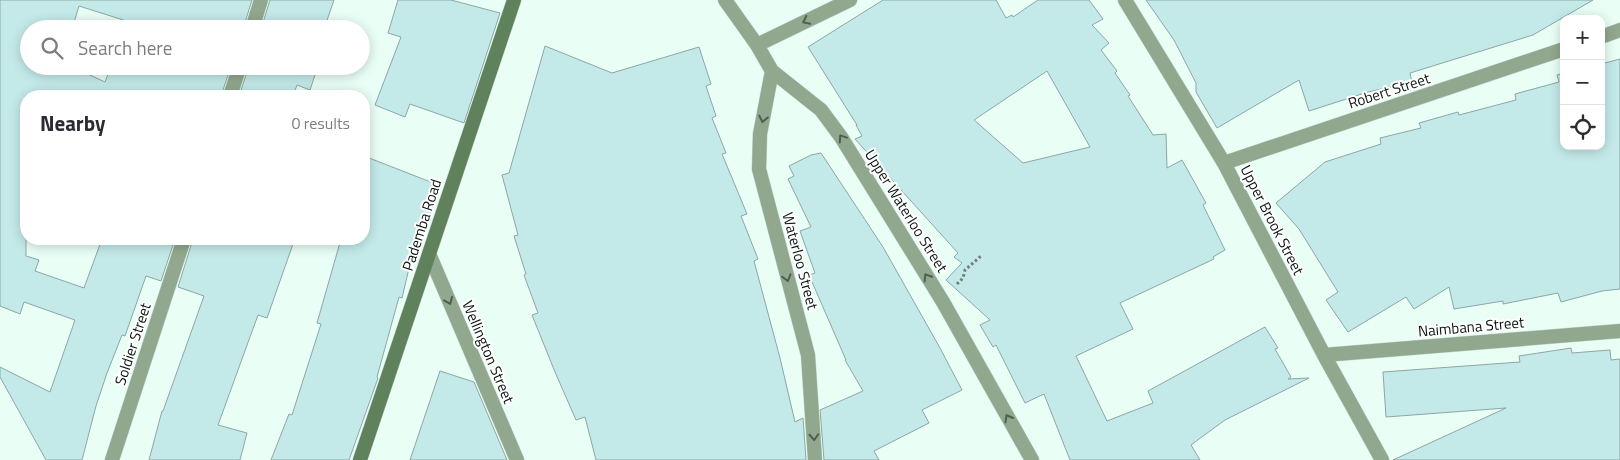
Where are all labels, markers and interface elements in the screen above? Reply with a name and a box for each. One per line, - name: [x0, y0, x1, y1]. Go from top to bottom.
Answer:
- one-way arrow: [802, 15, 811, 26]
- map controls: [1560, 15, 1605, 150]
- button: +: [1560, 15, 1605, 60]
- search box: [20, 20, 370, 75]
- text: Search here: [78, 33, 172, 62]
- icon: search: [38, 34, 66, 62]
- button: −: [1560, 60, 1605, 105]
- street label: Robert Street: [1345, 66, 1433, 115]
- button: locate: [1560, 105, 1605, 150]
- text: Nearby: [40, 107, 105, 139]
- text: 0 results: [291, 111, 350, 135]
- one-way arrow: [758, 115, 768, 123]
- one-way arrow: [839, 135, 848, 144]
- street label: Upper Waterloo Street: [859, 145, 954, 277]
- street label: Upper Brook Street: [1235, 161, 1310, 279]
- street label: Pademba Road: [396, 176, 447, 274]
- street label: Waterloo Street: [776, 210, 825, 313]
- one-way arrow: [782, 273, 792, 281]
- one-way arrow: [924, 273, 934, 282]
- one-way arrow: [442, 296, 453, 305]
- street label: Wellington Street: [456, 297, 521, 407]
- street label: Soldier Street: [108, 299, 157, 388]
- street label: Naimbana Street: [1417, 310, 1526, 343]
- one-way arrow: [1004, 414, 1014, 423]
- one-way arrow: [808, 433, 819, 441]

